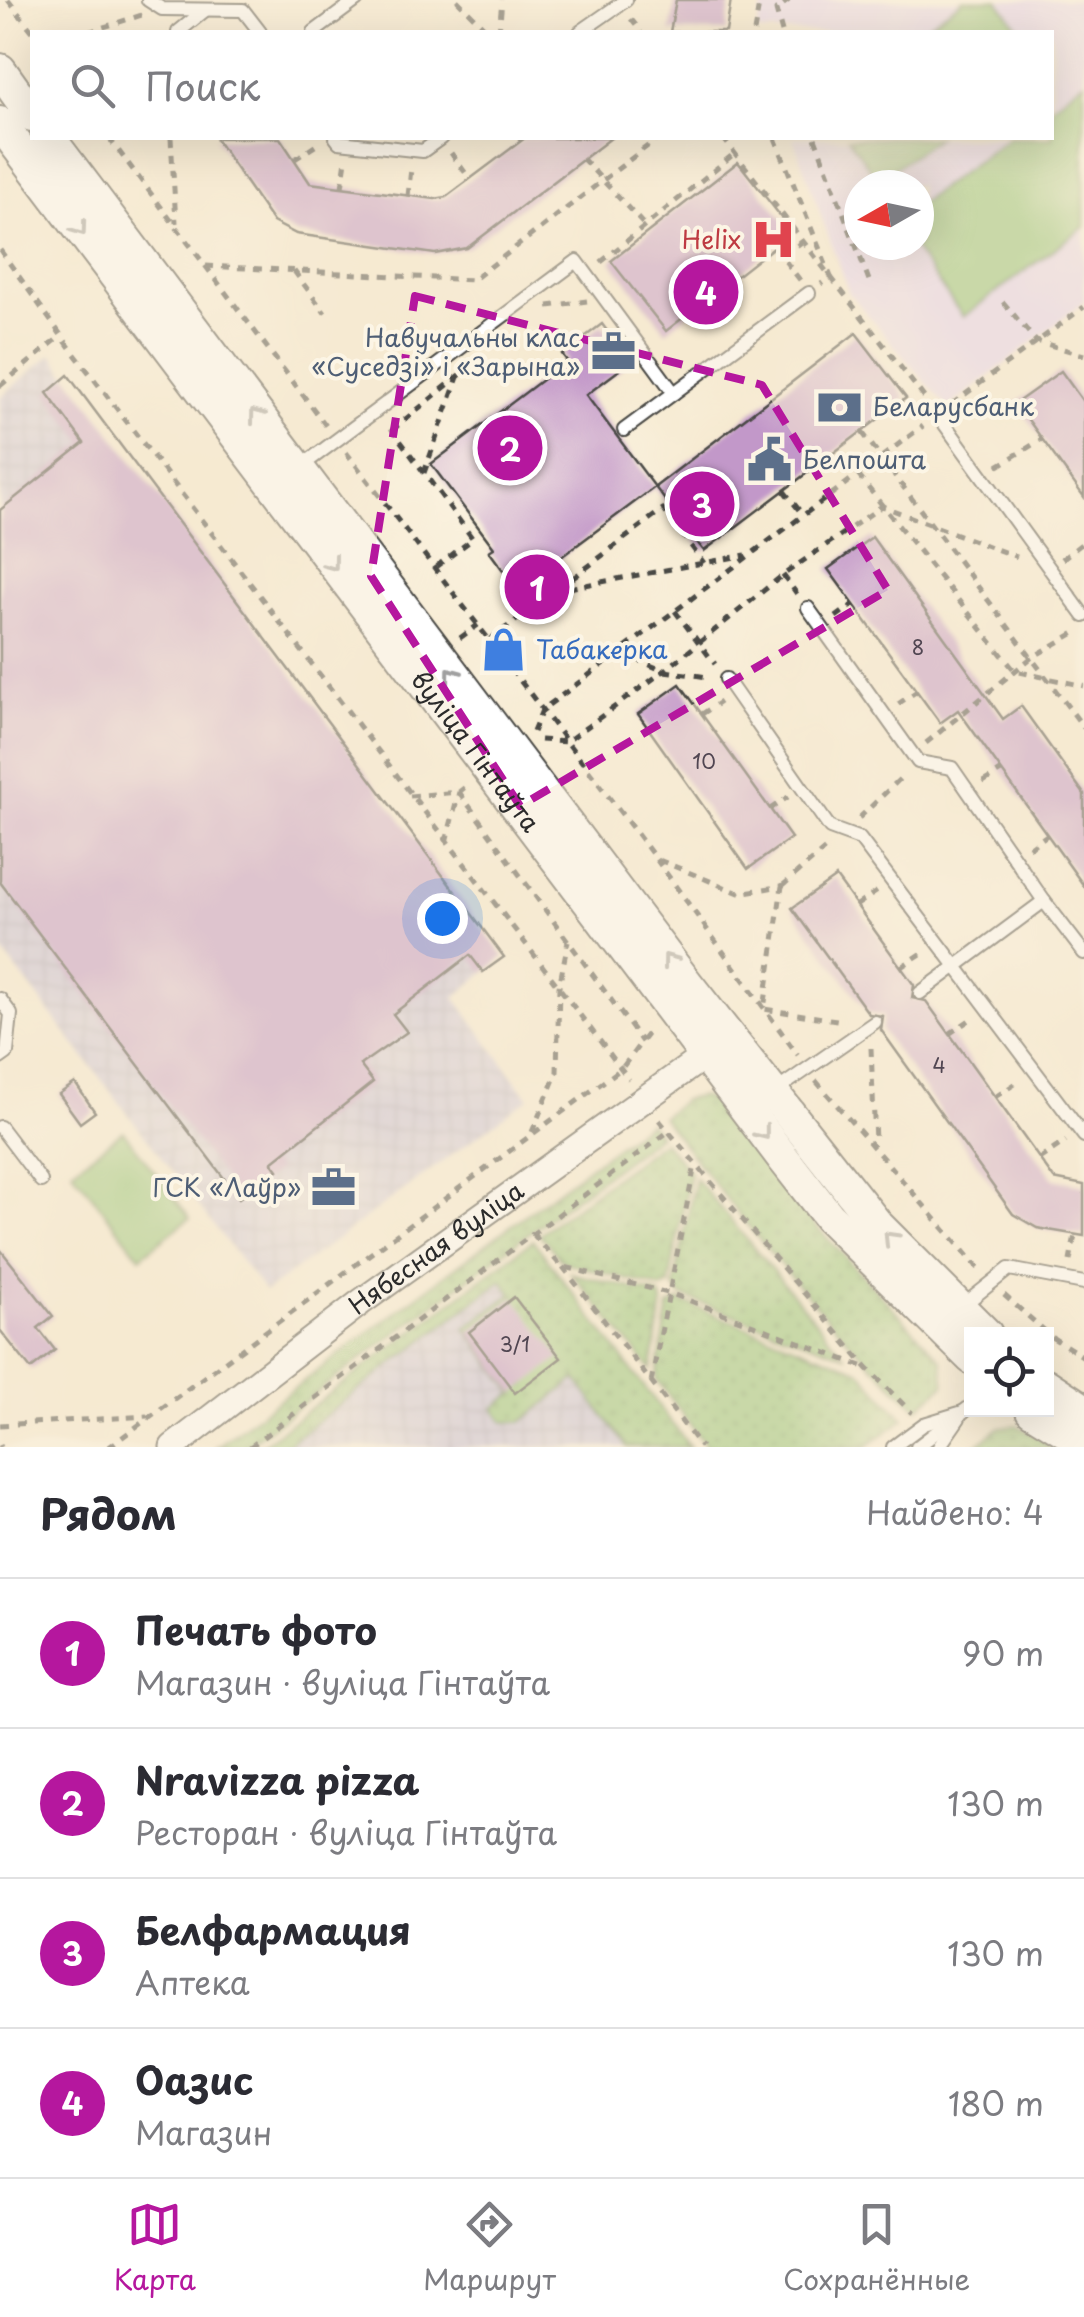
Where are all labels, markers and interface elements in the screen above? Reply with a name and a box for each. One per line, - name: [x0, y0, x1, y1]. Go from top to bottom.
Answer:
- search box: [30, 30, 1054, 140]
- text: Поиск: [145, 57, 260, 114]
- icon: search: [65, 58, 120, 113]
- north arrow: [844, 170, 934, 260]
- hospital icon: Helix: [750, 216, 798, 264]
- one-way arrow: [69, 218, 86, 236]
- place label: Helix: [682, 220, 741, 258]
- pin: 4: [674, 254, 738, 330]
- place label: Навучальны клас «Суседзі» і «Зарына»: [311, 318, 580, 385]
- office icon: Навучальны клас «Суседзі» і «Зарына»: [589, 328, 637, 376]
- bank icon: Беларусбанк: [816, 383, 864, 431]
- place label: Беларусбанк: [873, 387, 1034, 425]
- one-way arrow: [250, 408, 267, 426]
- pin: 2: [478, 410, 542, 486]
- public building icon: Белпошта: [746, 436, 794, 484]
- place label: Белпошта: [803, 440, 926, 478]
- pin: 3: [670, 466, 734, 542]
- pin: 1: [504, 550, 570, 624]
- one-way arrow: [321, 553, 338, 571]
- shop icon: Табакерка: [479, 626, 527, 674]
- place label: Табакерка: [536, 630, 668, 668]
- house number: 8: [912, 632, 924, 662]
- street label: вуліца Гінтаўта: [402, 662, 550, 840]
- one-way arrow: [446, 667, 464, 685]
- house number: 10: [692, 746, 716, 776]
- your location: [417, 893, 468, 944]
- one-way arrow: [663, 953, 681, 971]
- house number: 4: [932, 1050, 946, 1080]
- one-way arrow: [752, 1122, 769, 1140]
- office icon: ГСК «Лаўр»: [310, 1164, 358, 1212]
- place label: ГСК «Лаўр»: [152, 1168, 301, 1206]
- street label: Нябесная вуліца: [340, 1171, 532, 1323]
- one-way arrow: [884, 1232, 902, 1250]
- map controls: [964, 1327, 1054, 1417]
- button: locate: [964, 1327, 1054, 1417]
- house number: 3/1: [500, 1329, 530, 1359]
- text: Рядом: [40, 1481, 177, 1544]
- text: Найдено: 4: [866, 1488, 1044, 1536]
- text: Печать фото: [135, 1601, 377, 1658]
- text: 1: [65, 1629, 80, 1677]
- text: 90 m: [962, 1629, 1044, 1677]
- text: Магазин · вуліца Гінтаўта: [135, 1658, 550, 1706]
- text: Nravizza pizza: [135, 1751, 419, 1808]
- text: 2: [61, 1779, 84, 1827]
- text: 130 m: [947, 1779, 1044, 1827]
- text: Ресторан · вуліца Гінтаўта: [135, 1808, 557, 1856]
- text: Белфармация: [135, 1901, 411, 1958]
- text: 3: [62, 1929, 83, 1977]
- text: 130 m: [947, 1929, 1044, 1977]
- text: Аптека: [135, 1958, 250, 2006]
- text: Оазис: [135, 2051, 253, 2108]
- text: 4: [62, 2079, 83, 2127]
- text: 180 m: [948, 2079, 1044, 2127]
- text: Магазин: [135, 2108, 272, 2156]
- tab: Карта: [114, 2197, 196, 2300]
- tab: Маршрут: [423, 2197, 556, 2300]
- tab: Сохранённые: [783, 2197, 970, 2300]

